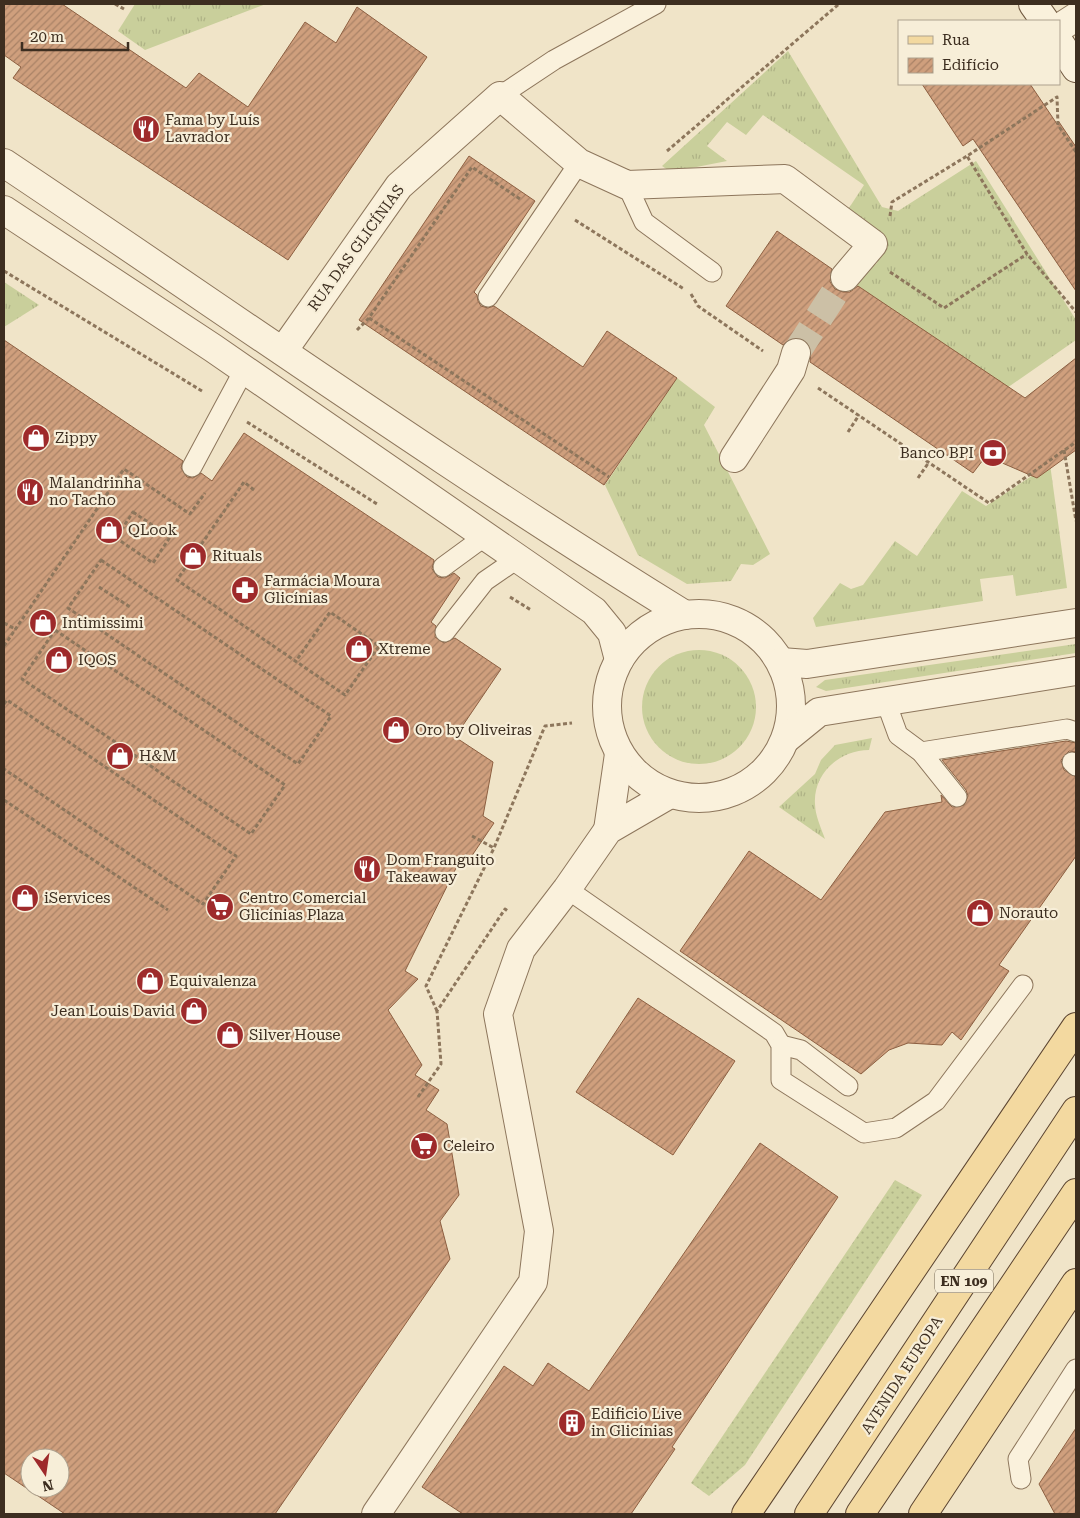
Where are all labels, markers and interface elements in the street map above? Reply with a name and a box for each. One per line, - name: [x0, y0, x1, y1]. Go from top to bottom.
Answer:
- scale bar: [22, 20, 129, 52]
- legend: [898, 20, 1060, 85]
- text: 20 m: [30, 28, 65, 46]
- text: Rua: [942, 31, 970, 49]
- text: Edifício: [942, 56, 999, 74]
- place label: Fama by Luís Lavrador: [165, 111, 260, 146]
- restaurant icon: Fama by Luís Lavrador: [131, 114, 161, 144]
- street label: RUA DAS GLICÍNIAS: [304, 181, 408, 315]
- shop icon: Zippy: [21, 423, 51, 453]
- place label: Zippy: [55, 429, 97, 447]
- bank icon: Banco BPI: [978, 438, 1008, 468]
- place label: Banco BPI: [900, 444, 974, 462]
- place label: Malandrinha no Tacho: [49, 474, 142, 509]
- restaurant icon: Malandrinha no Tacho: [15, 477, 45, 507]
- shop icon: QLook: [94, 515, 124, 545]
- place label: QLook: [128, 521, 178, 539]
- shop icon: Rituals: [178, 541, 208, 571]
- place label: Rituals: [212, 547, 262, 565]
- place label: Farmácia Moura Glicínias: [264, 572, 380, 607]
- pharmacy icon: Farmácia Moura Glicínias: [230, 575, 260, 605]
- shop icon: Intimissimi: [28, 608, 58, 638]
- place label: Intimissimi: [62, 614, 144, 632]
- shop icon: Xtreme: [344, 634, 374, 664]
- place label: Xtreme: [378, 640, 431, 658]
- shop icon: IQOS: [44, 645, 74, 675]
- place label: IQOS: [78, 651, 117, 669]
- shop icon: Oro by Oliveiras: [381, 715, 411, 745]
- place label: Oro by Oliveiras: [415, 721, 532, 739]
- shop icon: H&M: [105, 741, 135, 771]
- place label: H&M: [139, 747, 177, 765]
- place label: Dom Franguito Takeaway: [386, 851, 494, 886]
- restaurant icon: Dom Franguito Takeaway: [352, 854, 382, 884]
- shop icon: iServices: [10, 883, 40, 913]
- place label: iServices: [44, 889, 110, 907]
- place label: Centro Comercial Glicínias Plaza: [239, 889, 367, 924]
- supermarket icon: Centro Comercial Glicínias Plaza: [205, 892, 235, 922]
- shop icon: Norauto: [965, 898, 995, 928]
- place label: Norauto: [999, 904, 1058, 922]
- shop icon: Equivalenza: [135, 966, 165, 996]
- place label: Equivalenza: [169, 972, 257, 990]
- shop icon: Jean Louis David: [179, 996, 209, 1026]
- place label: Jean Louis David: [51, 1002, 175, 1020]
- shop icon: Silver House: [215, 1020, 245, 1050]
- place label: Silver House: [249, 1026, 341, 1044]
- supermarket icon: Celeiro: [409, 1131, 439, 1161]
- place label: Celeiro: [443, 1137, 495, 1155]
- road number: EN 109: [935, 1270, 993, 1292]
- street label: AVENIDA EUROPA: [857, 1312, 947, 1437]
- place label: Edificio Live in Glicínias: [591, 1405, 682, 1440]
- building icon: Edificio Live in Glicínias: [557, 1408, 587, 1438]
- north arrow: [20, 1448, 70, 1498]
- text: N: [41, 1477, 55, 1495]

